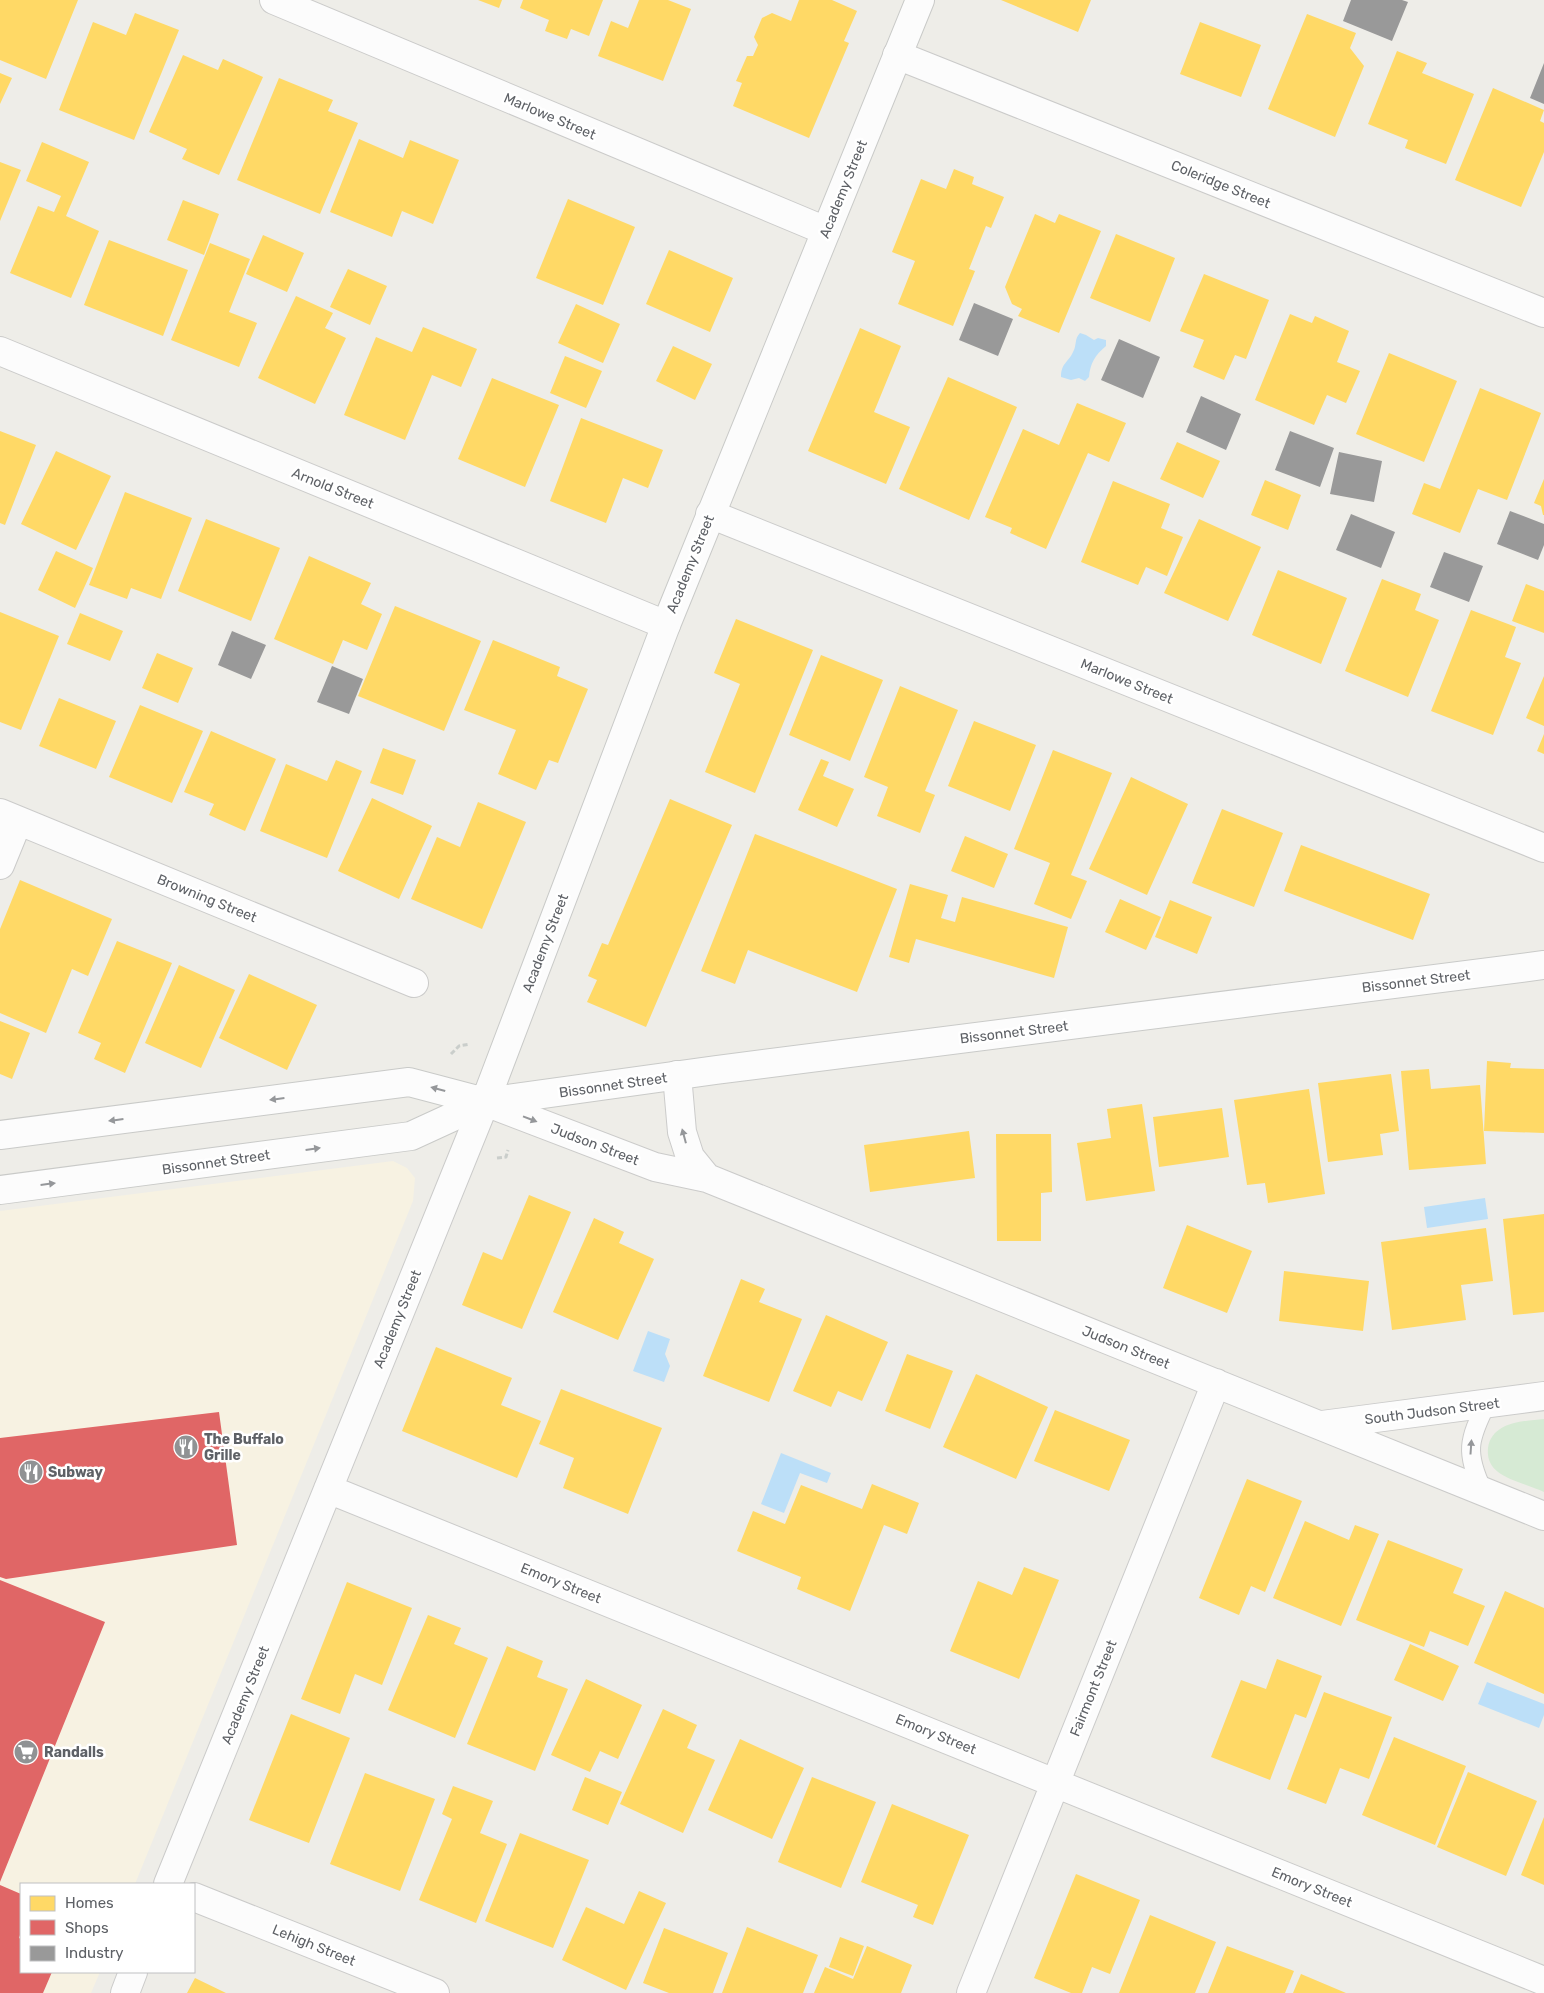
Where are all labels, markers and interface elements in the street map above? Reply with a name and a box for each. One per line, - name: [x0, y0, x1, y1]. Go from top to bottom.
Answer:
- street label: Marlowe Street: [501, 89, 599, 144]
- street label: Academy Street: [816, 137, 871, 241]
- street label: Coleridge Street: [1169, 157, 1274, 212]
- street label: Arnold Street: [289, 464, 377, 513]
- street label: Academy Street: [663, 512, 718, 616]
- street label: Marlowe Street: [1078, 655, 1176, 708]
- street label: Browning Street: [154, 871, 260, 926]
- street label: Academy Street: [519, 891, 572, 995]
- street label: Bissonnet Street: [1361, 966, 1472, 997]
- street label: Bissonnet Street: [959, 1017, 1070, 1048]
- street label: Bissonnet Street: [558, 1069, 669, 1102]
- one-way arrow: [430, 1085, 445, 1093]
- one-way arrow: [269, 1095, 285, 1103]
- one-way arrow: [523, 1115, 538, 1123]
- one-way arrow: [108, 1116, 124, 1124]
- street label: Judson Street: [548, 1120, 642, 1169]
- one-way arrow: [679, 1129, 687, 1144]
- one-way arrow: [305, 1145, 321, 1153]
- street label: Bissonnet Street: [161, 1146, 272, 1179]
- one-way arrow: [41, 1180, 57, 1188]
- street label: Academy Street: [370, 1267, 425, 1371]
- street label: Judson Street: [1079, 1322, 1173, 1373]
- street label: South Judson Street: [1364, 1395, 1501, 1428]
- place label: The Buffalo Grille: [204, 1431, 284, 1464]
- restaurant icon: The Buffalo Grille: [173, 1434, 199, 1460]
- one-way arrow: [1468, 1438, 1476, 1454]
- restaurant icon: Subway: [18, 1459, 44, 1485]
- place label: Subway: [48, 1464, 103, 1481]
- street label: Emory Street: [518, 1560, 604, 1608]
- street label: Fairmont Street: [1066, 1637, 1121, 1739]
- street label: Academy Street: [218, 1643, 273, 1747]
- street label: Emory Street: [893, 1711, 979, 1759]
- supermarket icon: Randalls: [13, 1739, 39, 1765]
- place label: Randalls: [44, 1744, 104, 1761]
- street label: Emory Street: [1269, 1864, 1355, 1912]
- legend: [20, 1883, 195, 1973]
- text: Homes: [65, 1894, 114, 1912]
- text: Shops: [65, 1919, 109, 1937]
- street label: Lehigh Street: [270, 1921, 358, 1970]
- text: Industry: [65, 1944, 124, 1962]

